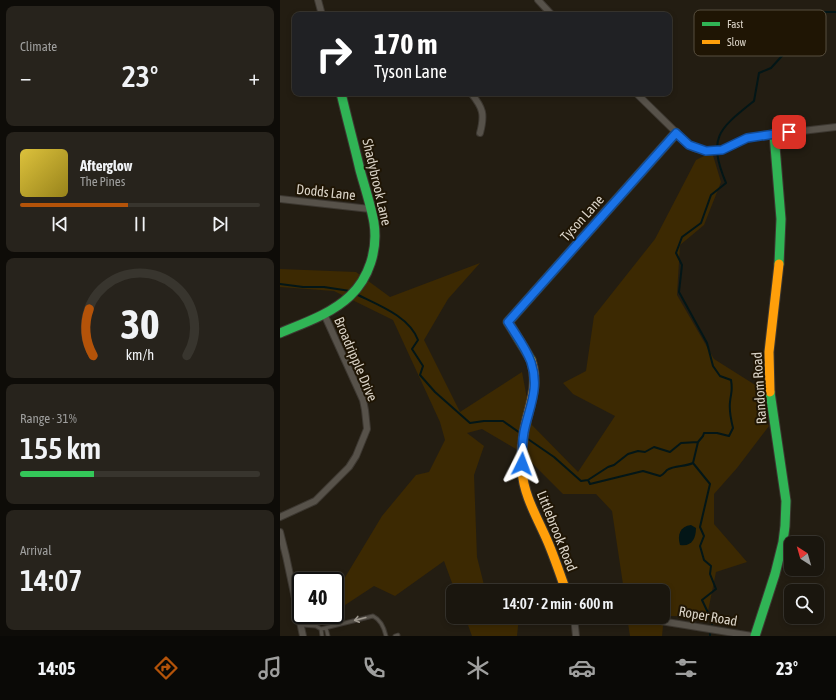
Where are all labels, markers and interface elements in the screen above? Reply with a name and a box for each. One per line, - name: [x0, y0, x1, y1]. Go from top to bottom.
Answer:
- legend: [694, 10, 826, 56]
- text: Fast: [727, 18, 743, 30]
- icon: right: [308, 28, 360, 80]
- text: 170 m: [374, 28, 437, 60]
- text: Slow: [727, 36, 746, 48]
- text: Climate: [20, 39, 57, 54]
- text: 23°: [122, 59, 158, 93]
- text: Tyson Lane: [374, 61, 447, 82]
- text: −: [20, 64, 31, 90]
- text: +: [249, 64, 260, 90]
- pin: [772, 115, 806, 149]
- icon: arrive: [778, 121, 800, 143]
- street label: Shadybrook Lane: [359, 137, 395, 227]
- text: Afterglow: [80, 157, 133, 174]
- text: The Pines: [80, 174, 125, 189]
- street label: Dodds Lane: [296, 181, 356, 203]
- street label: Tyson Lane: [557, 192, 607, 244]
- icon: previous: [49, 213, 71, 235]
- icon: pause: [129, 213, 151, 235]
- icon: next: [209, 213, 231, 235]
- text: 30: [120, 300, 160, 348]
- street label: Broadripple Drive: [331, 314, 381, 404]
- text: km/h: [126, 347, 154, 363]
- street label: Random Road: [748, 351, 770, 425]
- text: Range · 31%: [20, 411, 77, 426]
- text: 155 km: [20, 431, 101, 465]
- position arrow: [501, 443, 543, 485]
- street label: Littlebrook Road: [534, 488, 580, 574]
- north arrow: [784, 536, 824, 576]
- map controls: [784, 536, 824, 624]
- text: Arrival: [20, 543, 52, 558]
- text: 14:07: [20, 563, 82, 597]
- speed limit sign: 40: [292, 572, 344, 624]
- button: search: [784, 584, 824, 624]
- text: 14:07 · 2 min · 600 m: [503, 595, 613, 612]
- street label: Roper Road: [677, 603, 739, 629]
- one-way arrow: [353, 616, 366, 623]
- icon: directions: [152, 654, 180, 682]
- icon: music: [256, 654, 284, 682]
- icon: phone: [360, 654, 388, 682]
- icon: climate: [464, 654, 492, 682]
- icon: car: [568, 654, 596, 682]
- icon: filters: [672, 654, 700, 682]
- text: 14:05: [38, 658, 75, 679]
- text: 23°: [776, 658, 798, 679]

